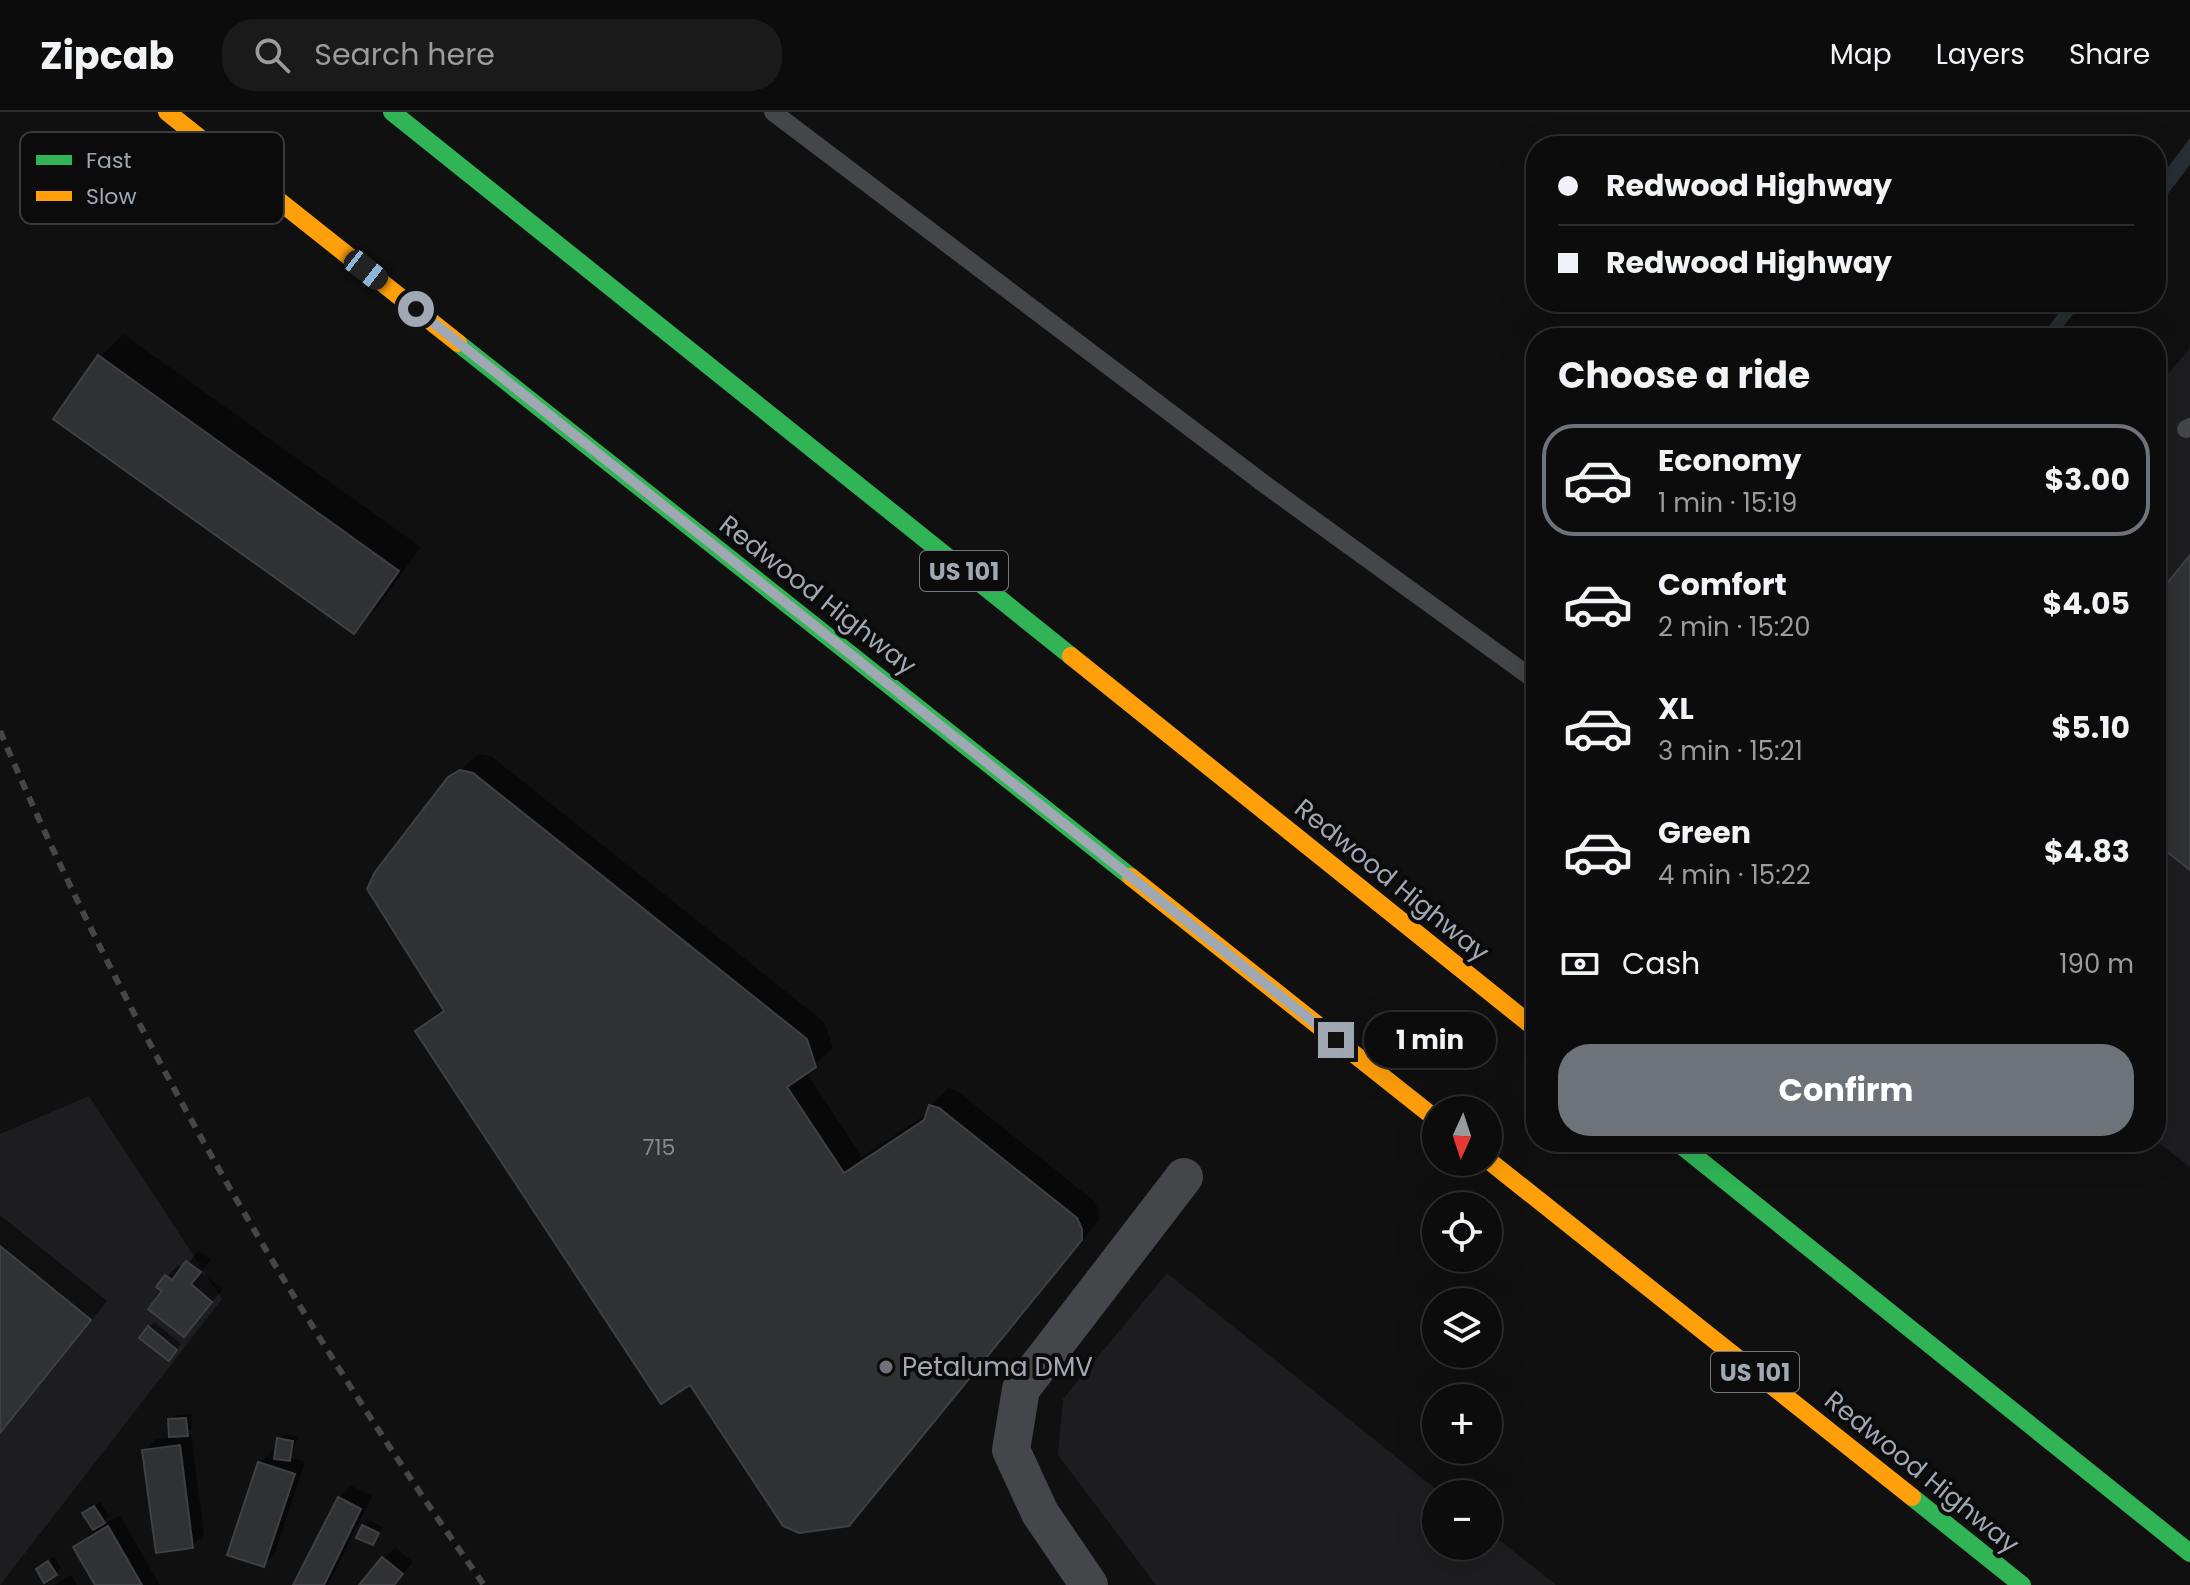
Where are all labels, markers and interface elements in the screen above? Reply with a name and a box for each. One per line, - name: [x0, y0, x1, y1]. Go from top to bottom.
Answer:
- search box: [222, 19, 782, 91]
- text: Zipcab: [40, 29, 174, 82]
- icon: search: [250, 33, 294, 77]
- text: Search here: [314, 33, 495, 76]
- text: Map: [1830, 35, 1892, 74]
- text: Layers: [1936, 35, 2025, 74]
- text: Share: [2069, 35, 2150, 74]
- legend: [20, 132, 284, 224]
- text: Fast: [86, 145, 131, 176]
- text: Redwood Highway: [1606, 164, 1892, 207]
- text: Slow: [86, 181, 136, 212]
- text: Redwood Highway: [1606, 241, 1892, 284]
- car: [340, 246, 392, 294]
- route start: [398, 291, 434, 327]
- text: Choose a ride: [1558, 350, 1810, 401]
- text: Economy: [1658, 439, 1802, 482]
- icon: car: [1562, 444, 1634, 516]
- text: $3.00: [2045, 458, 2130, 501]
- text: 1 min · 15:19: [1658, 485, 1797, 521]
- street label: Redwood Highway: [712, 507, 924, 684]
- road number: US 101: [920, 551, 1008, 591]
- text: Comfort: [1658, 563, 1787, 606]
- icon: car: [1562, 568, 1634, 640]
- text: $4.05: [2042, 582, 2130, 625]
- text: 2 min · 15:20: [1658, 609, 1811, 645]
- text: XL: [1658, 687, 1694, 730]
- icon: car: [1562, 692, 1634, 764]
- text: $5.10: [2051, 706, 2130, 749]
- text: 3 min · 15:21: [1658, 733, 1803, 769]
- street label: Redwood Highway: [1287, 790, 1497, 970]
- text: Green: [1658, 811, 1751, 854]
- icon: car: [1562, 816, 1634, 888]
- text: $4.83: [2044, 830, 2130, 873]
- text: 4 min · 15:22: [1658, 857, 1811, 893]
- icon: cash: [1558, 942, 1602, 986]
- text: Cash: [1622, 942, 1700, 985]
- text: 190 m: [2059, 946, 2134, 982]
- callout: 1 min: [1364, 1012, 1496, 1068]
- route end: [1318, 1022, 1354, 1058]
- text: 1 min: [1396, 1022, 1464, 1058]
- button: Confirm: [1558, 1044, 2134, 1136]
- north arrow: [1422, 1096, 1502, 1176]
- map controls: [1422, 1096, 1502, 1560]
- house number: 715: [643, 1132, 675, 1163]
- button: locate: [1422, 1192, 1502, 1272]
- button: layers: [1422, 1288, 1502, 1368]
- place label: Petaluma DMV: [902, 1349, 1093, 1385]
- road number: US 101: [1711, 1352, 1799, 1392]
- marker: Petaluma DMV: [877, 1358, 895, 1376]
- street label: Redwood Highway: [1817, 1382, 2027, 1562]
- button: +: [1422, 1384, 1502, 1464]
- button: −: [1422, 1480, 1502, 1560]

